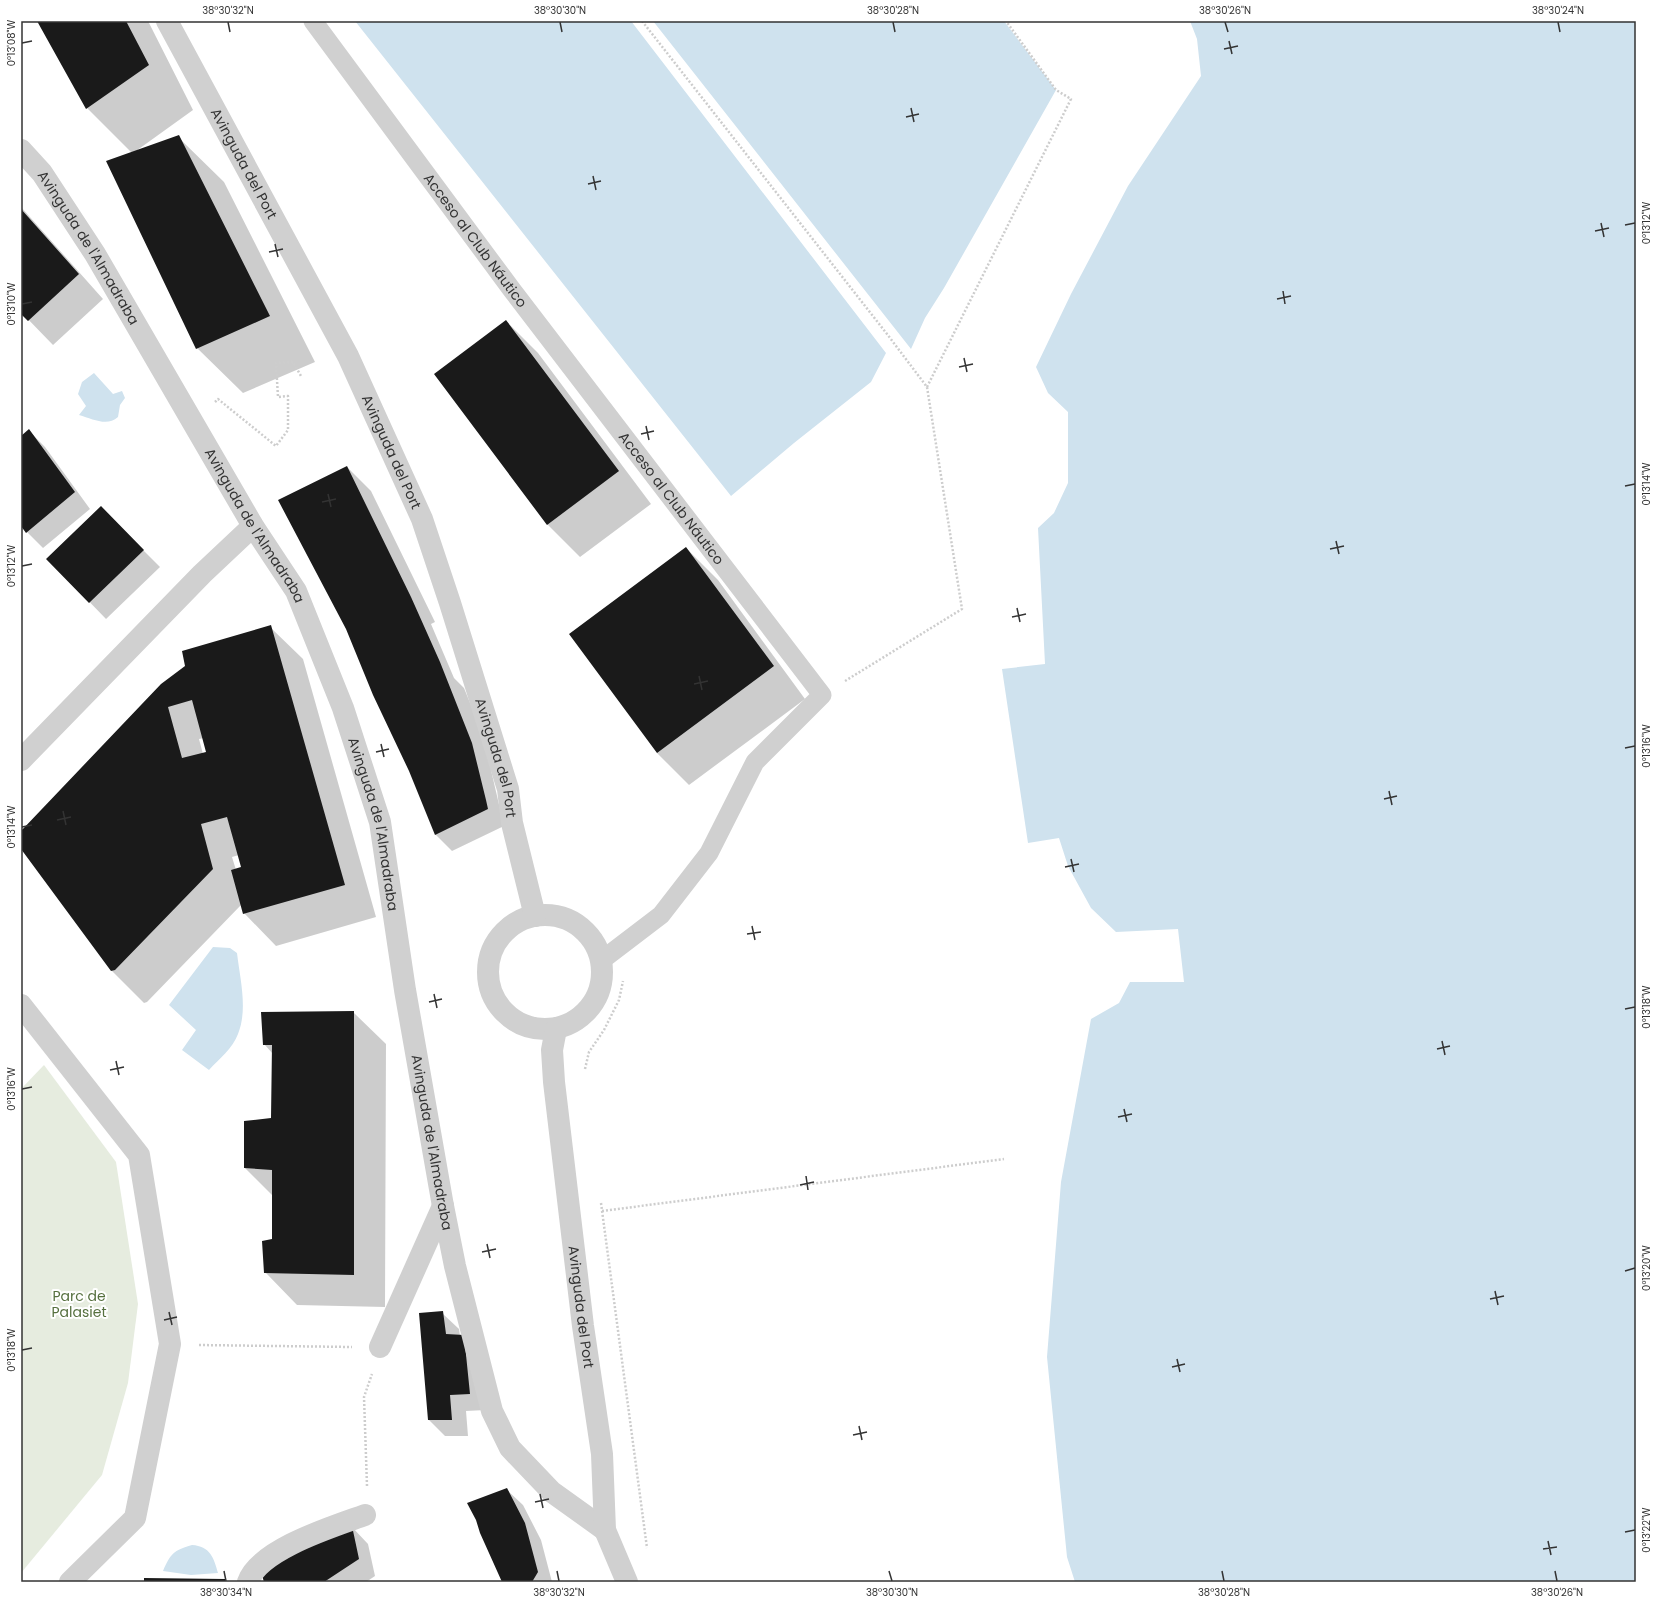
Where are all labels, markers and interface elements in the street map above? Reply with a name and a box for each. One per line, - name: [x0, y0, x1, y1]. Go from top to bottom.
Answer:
- text: 38°30'32"N: [202, 3, 254, 18]
- text: 38°30'30"N: [534, 3, 586, 18]
- text: 38°30'28"N: [867, 3, 919, 18]
- text: 38°30'26"N: [1199, 3, 1251, 18]
- text: 38°30'24"N: [1532, 3, 1584, 18]
- text: 0°13'08"W: [4, 20, 19, 66]
- street label: Avinguda del Port: [206, 104, 282, 223]
- street label: Avinguda de l'Almadraba: [33, 166, 144, 328]
- street label: Acceso al Club Náutico: [419, 169, 532, 312]
- text: 0°13'12"W: [1639, 201, 1654, 244]
- text: 0°13'10"W: [4, 282, 19, 326]
- street label: Avinguda del Port: [357, 391, 426, 512]
- street label: Acceso al Club Náutico: [614, 428, 729, 569]
- street label: Avinguda de l'Almadraba: [200, 444, 310, 606]
- text: 0°13'14"W: [1639, 462, 1654, 506]
- text: 0°13'12"W: [4, 544, 19, 587]
- street label: Avinguda del Port: [470, 695, 521, 819]
- text: 0°13'16"W: [1639, 724, 1654, 768]
- street label: Avinguda de l'Almadraba: [343, 735, 403, 912]
- text: 0°13'14"W: [4, 805, 19, 849]
- text: 0°13'18"W: [1639, 985, 1654, 1029]
- street label: Avinguda de l'Almadraba: [407, 1053, 458, 1232]
- text: 0°13'16"W: [4, 1067, 19, 1111]
- street label: Avinguda del Port: [564, 1244, 599, 1370]
- text: 0°13'20"W: [1639, 1245, 1654, 1291]
- park label: Parc de Palasiet: [51, 1286, 107, 1322]
- text: 0°13'18"W: [4, 1328, 19, 1372]
- text: 0°13'22"W: [1639, 1507, 1654, 1553]
- text: 38°30'34"N: [200, 1585, 252, 1600]
- text: 38°30'32"N: [533, 1585, 585, 1600]
- text: 38°30'30"N: [866, 1585, 918, 1600]
- text: 38°30'28"N: [1198, 1585, 1250, 1600]
- text: 38°30'26"N: [1531, 1585, 1583, 1600]

